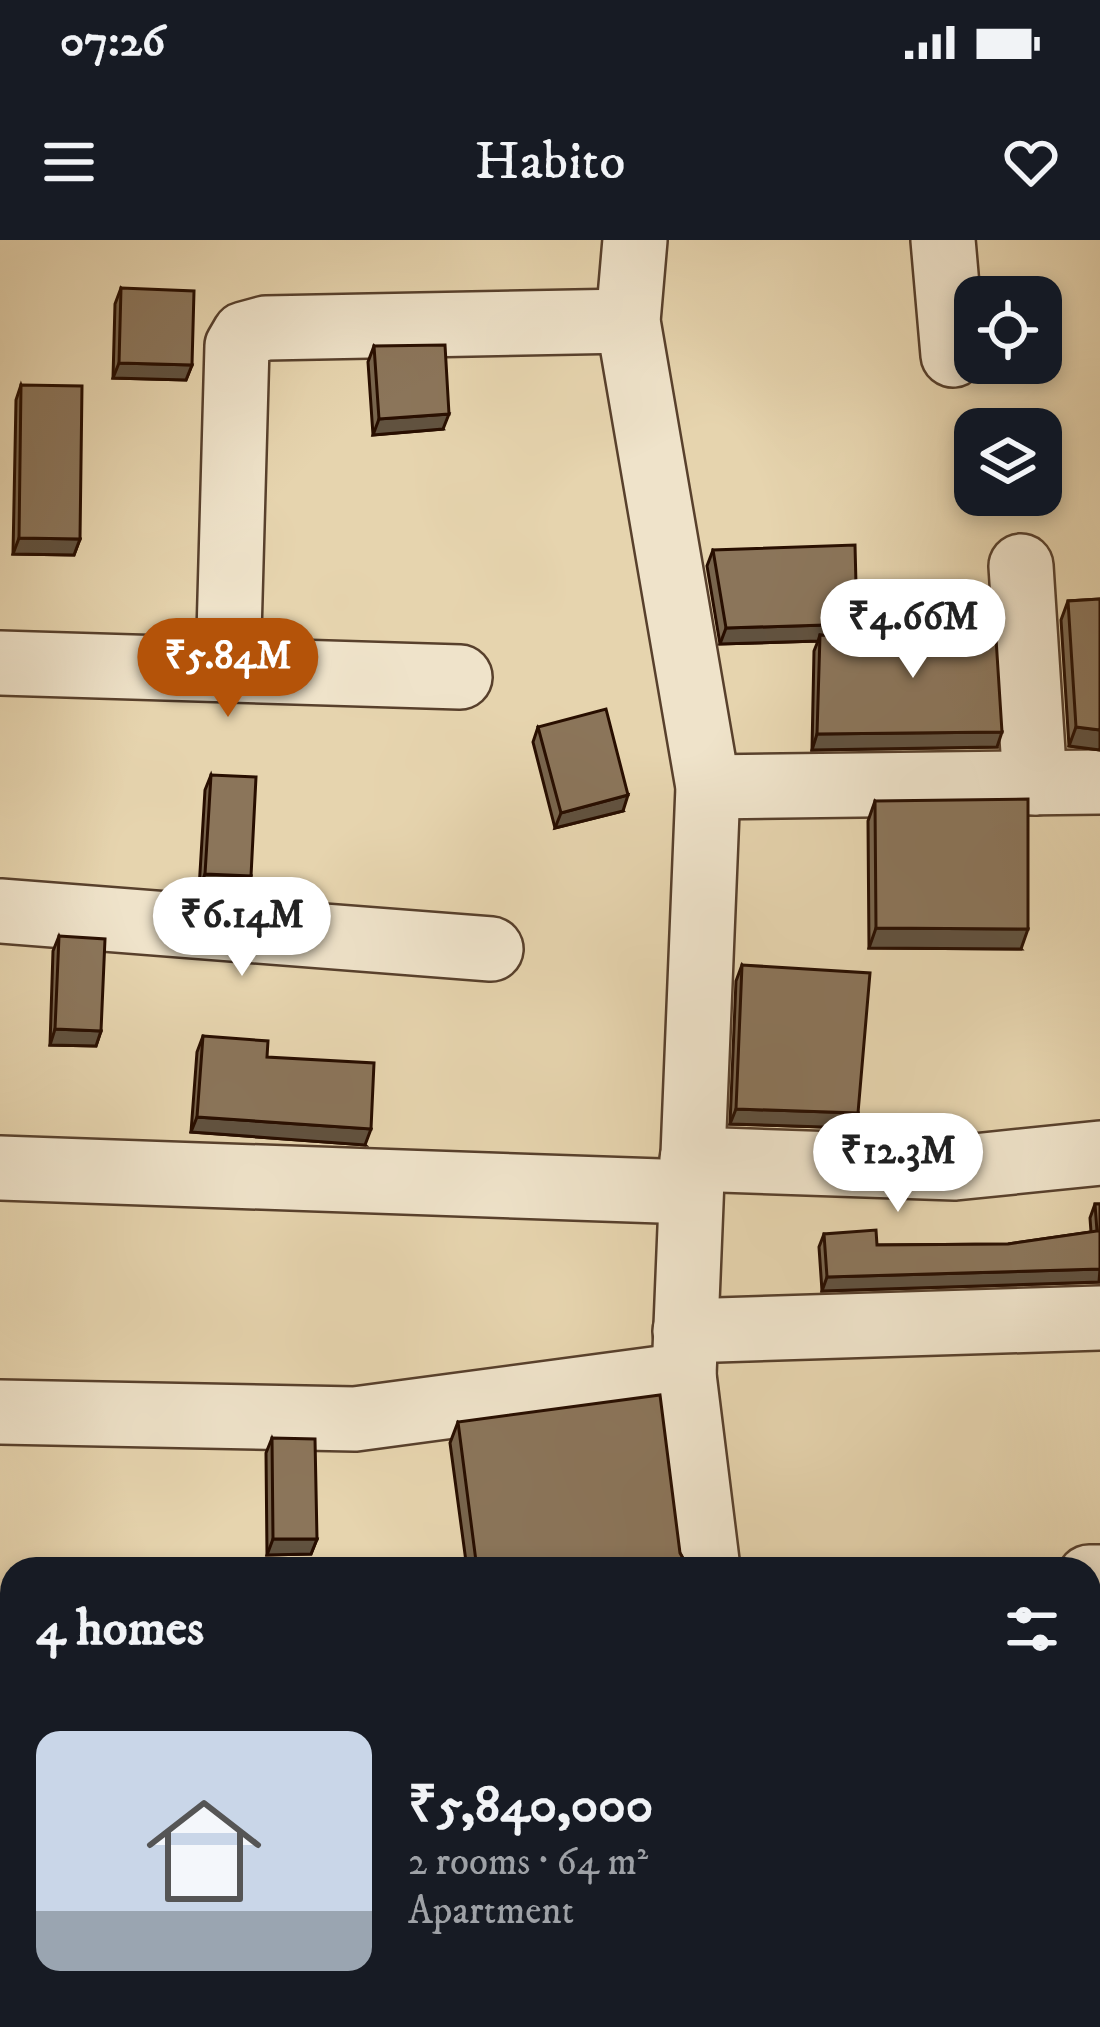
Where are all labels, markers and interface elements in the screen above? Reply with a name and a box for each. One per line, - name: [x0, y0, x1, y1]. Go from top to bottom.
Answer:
- text: 07:26: [60, 14, 165, 70]
- icon: menu: [36, 129, 102, 195]
- text: Habito: [475, 129, 625, 196]
- icon: heart: [998, 129, 1064, 195]
- map controls: [954, 276, 1062, 516]
- button: locate: [954, 276, 1062, 384]
- button: layers: [954, 408, 1062, 516]
- pin: ₹4.66M: [815, 579, 1011, 681]
- text: ₹4.66M: [847, 593, 979, 642]
- pin: ₹5.84M: [130, 618, 326, 720]
- text: ₹5.84M: [164, 632, 292, 681]
- pin: ₹6.14M: [144, 877, 340, 979]
- text: ₹6.14M: [180, 891, 304, 940]
- pin: ₹12.3M: [800, 1113, 996, 1215]
- text: ₹12.3M: [840, 1127, 956, 1176]
- icon: filters: [999, 1596, 1065, 1662]
- text: 4 homes: [36, 1597, 204, 1661]
- text: ₹5,840,000: [408, 1774, 653, 1838]
- icon: home: [132, 1779, 276, 1923]
- text: 2 rooms · 64 m²: [408, 1838, 648, 1887]
- text: Apartment: [408, 1887, 574, 1936]

